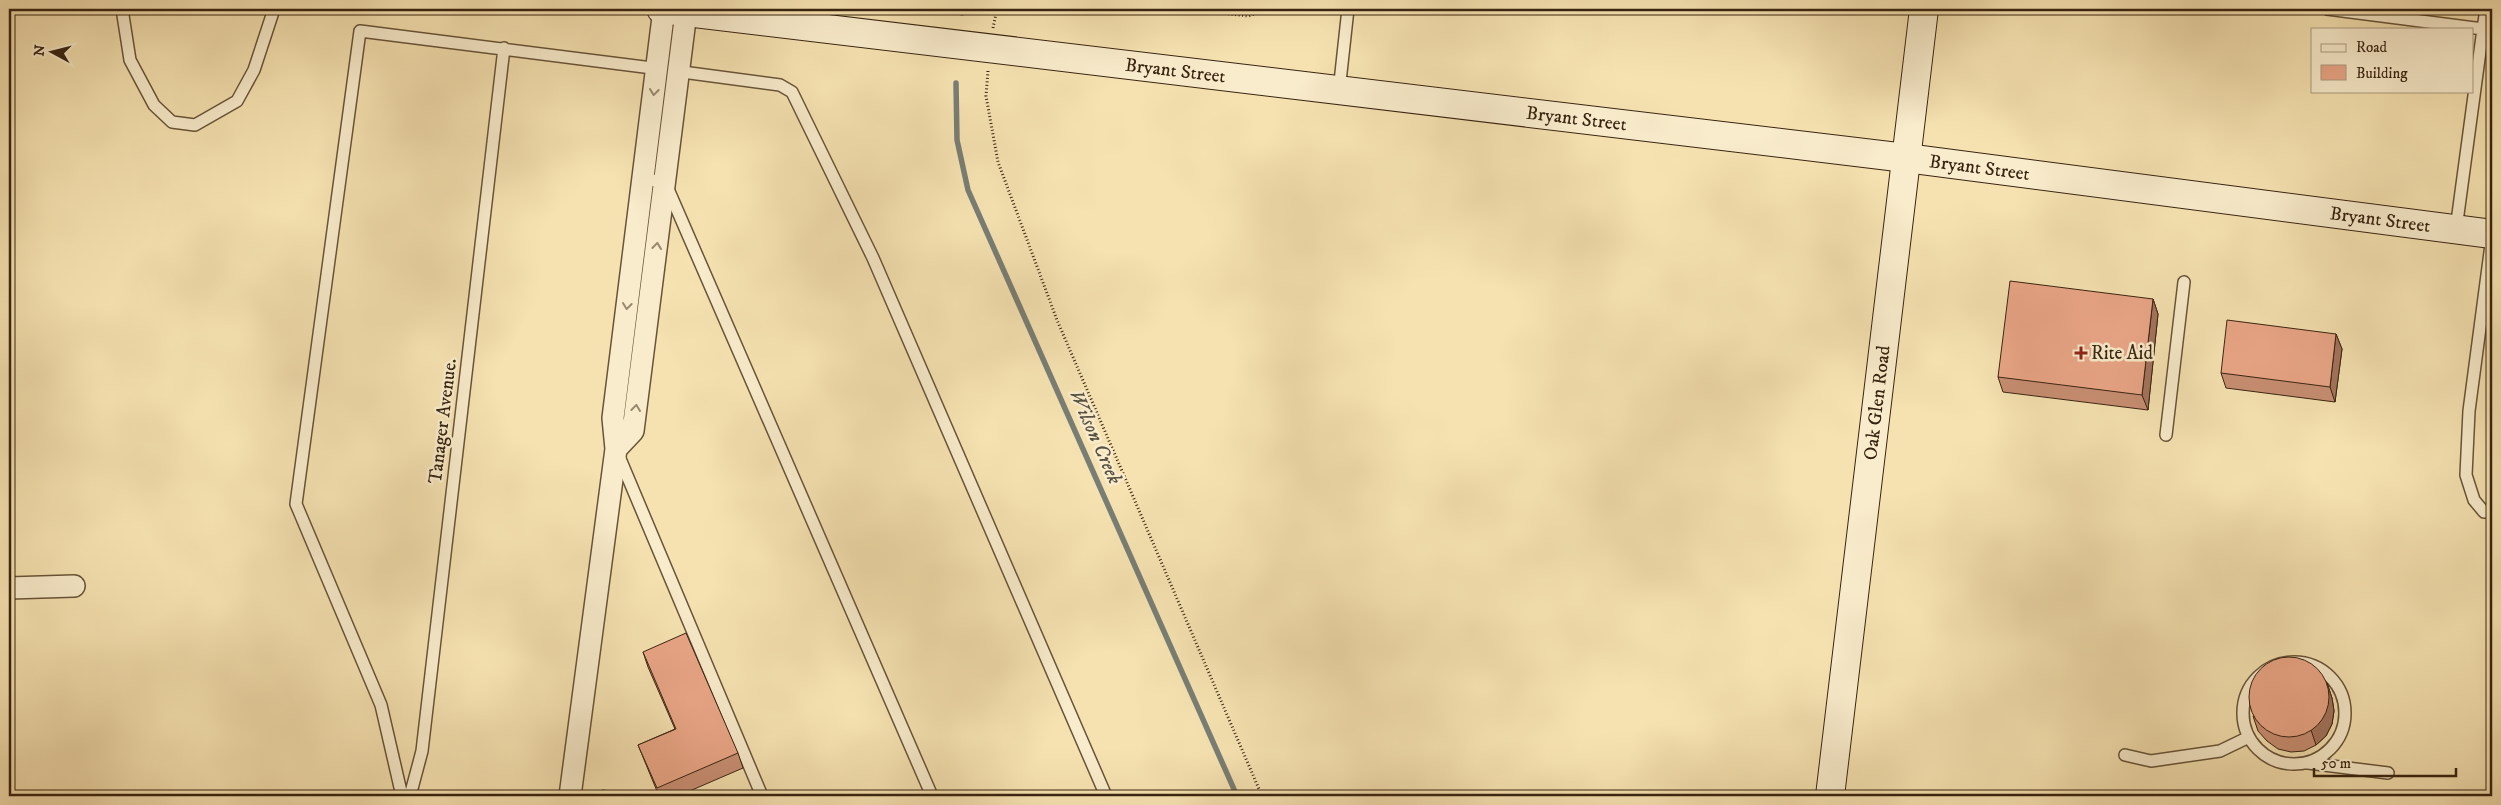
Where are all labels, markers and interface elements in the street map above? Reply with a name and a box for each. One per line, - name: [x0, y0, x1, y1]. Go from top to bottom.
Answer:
- north arrow: [28, 28, 78, 78]
- legend: [2311, 28, 2474, 92]
- text: Road: [2356, 38, 2388, 57]
- text: N: [30, 43, 50, 57]
- street label: Bryant Street: [1124, 53, 1227, 88]
- text: Building: [2356, 64, 2408, 83]
- one-way arrow: [649, 89, 660, 97]
- street label: Bryant Street: [1525, 101, 1628, 136]
- street label: Bryant Street: [1928, 150, 2031, 185]
- street label: Bryant Street: [2329, 202, 2432, 237]
- one-way arrow: [651, 242, 661, 251]
- one-way arrow: [622, 302, 633, 310]
- place label: Rite Aid: [2091, 342, 2153, 365]
- street label: Oak Glen Road: [1859, 344, 1895, 461]
- marker: Rite Aid: [2075, 347, 2087, 359]
- street label: Tanager Avenue.: [424, 357, 462, 485]
- water label: Wilson Creek: [1063, 386, 1127, 489]
- one-way arrow: [630, 403, 641, 411]
- scale bar: [2314, 745, 2456, 777]
- text: 50 m: [2321, 754, 2351, 773]

